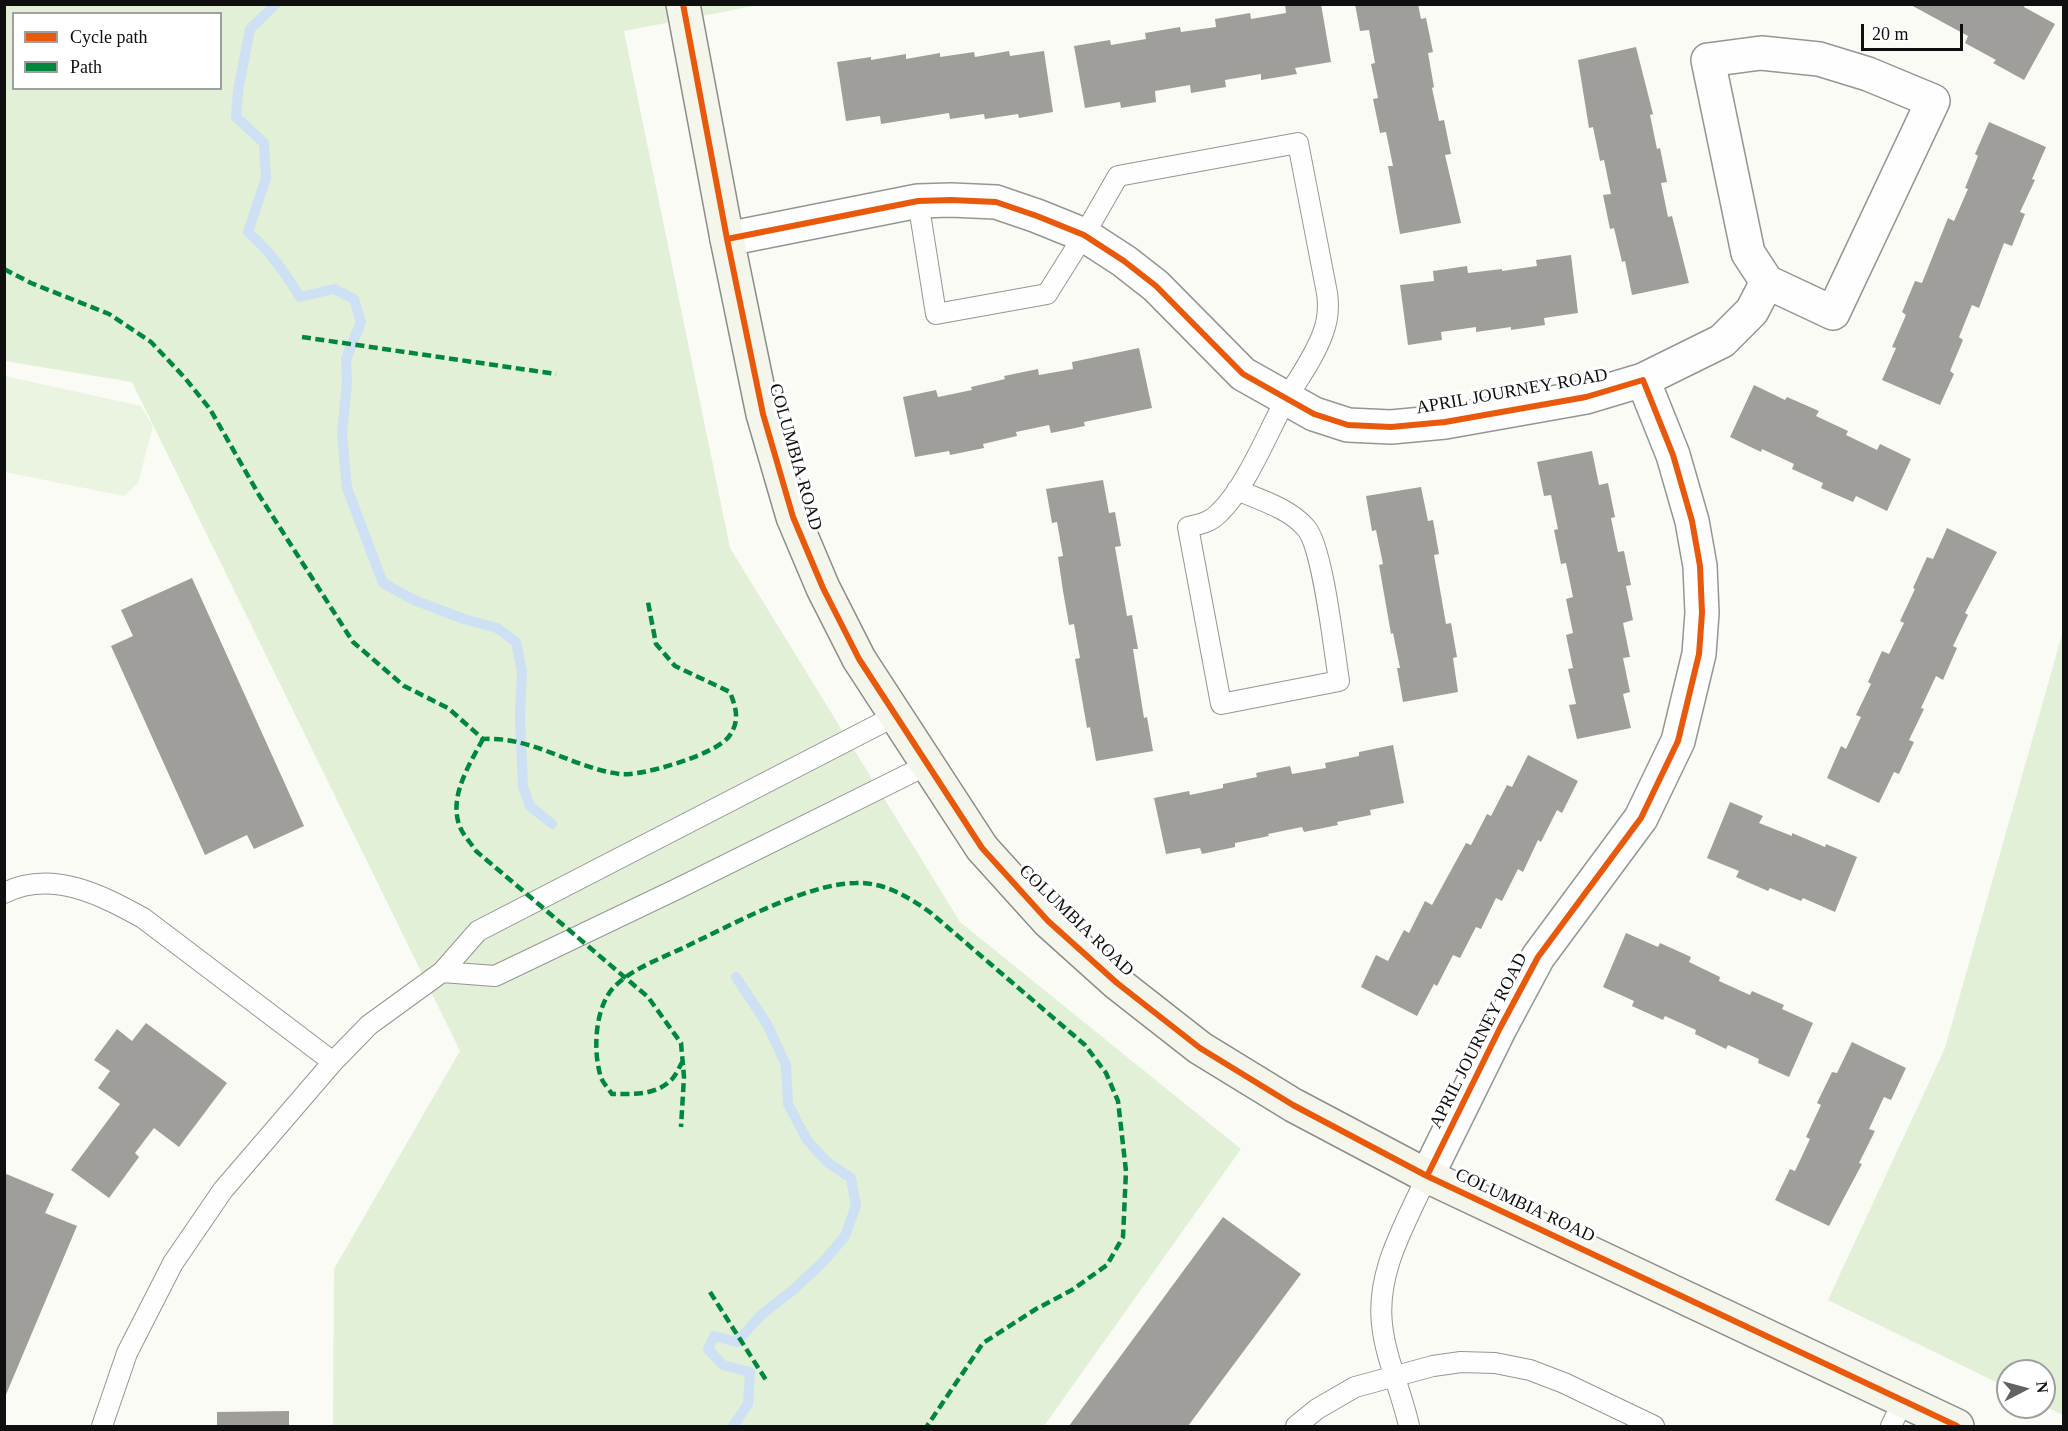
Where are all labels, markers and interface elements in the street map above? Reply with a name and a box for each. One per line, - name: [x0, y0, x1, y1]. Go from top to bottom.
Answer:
- legend: [12, 12, 222, 90]
- scale bar: [1864, 12, 1966, 50]
- text: 20 m: [1872, 24, 1909, 44]
- text: Cycle path: [70, 27, 147, 47]
- text: Path: [70, 57, 102, 77]
- street label: APRIL JOURNEY ROAD: [1415, 365, 1609, 419]
- street label: COLUMBIA ROAD: [764, 381, 826, 533]
- street label: COLUMBIA ROAD: [1014, 861, 1138, 981]
- street label: APRIL JOURNEY ROAD: [1425, 950, 1533, 1132]
- street label: COLUMBIA ROAD: [1452, 1164, 1598, 1248]
- north arrow: [1996, 1359, 2056, 1419]
- text: N: [2033, 1381, 2051, 1394]

